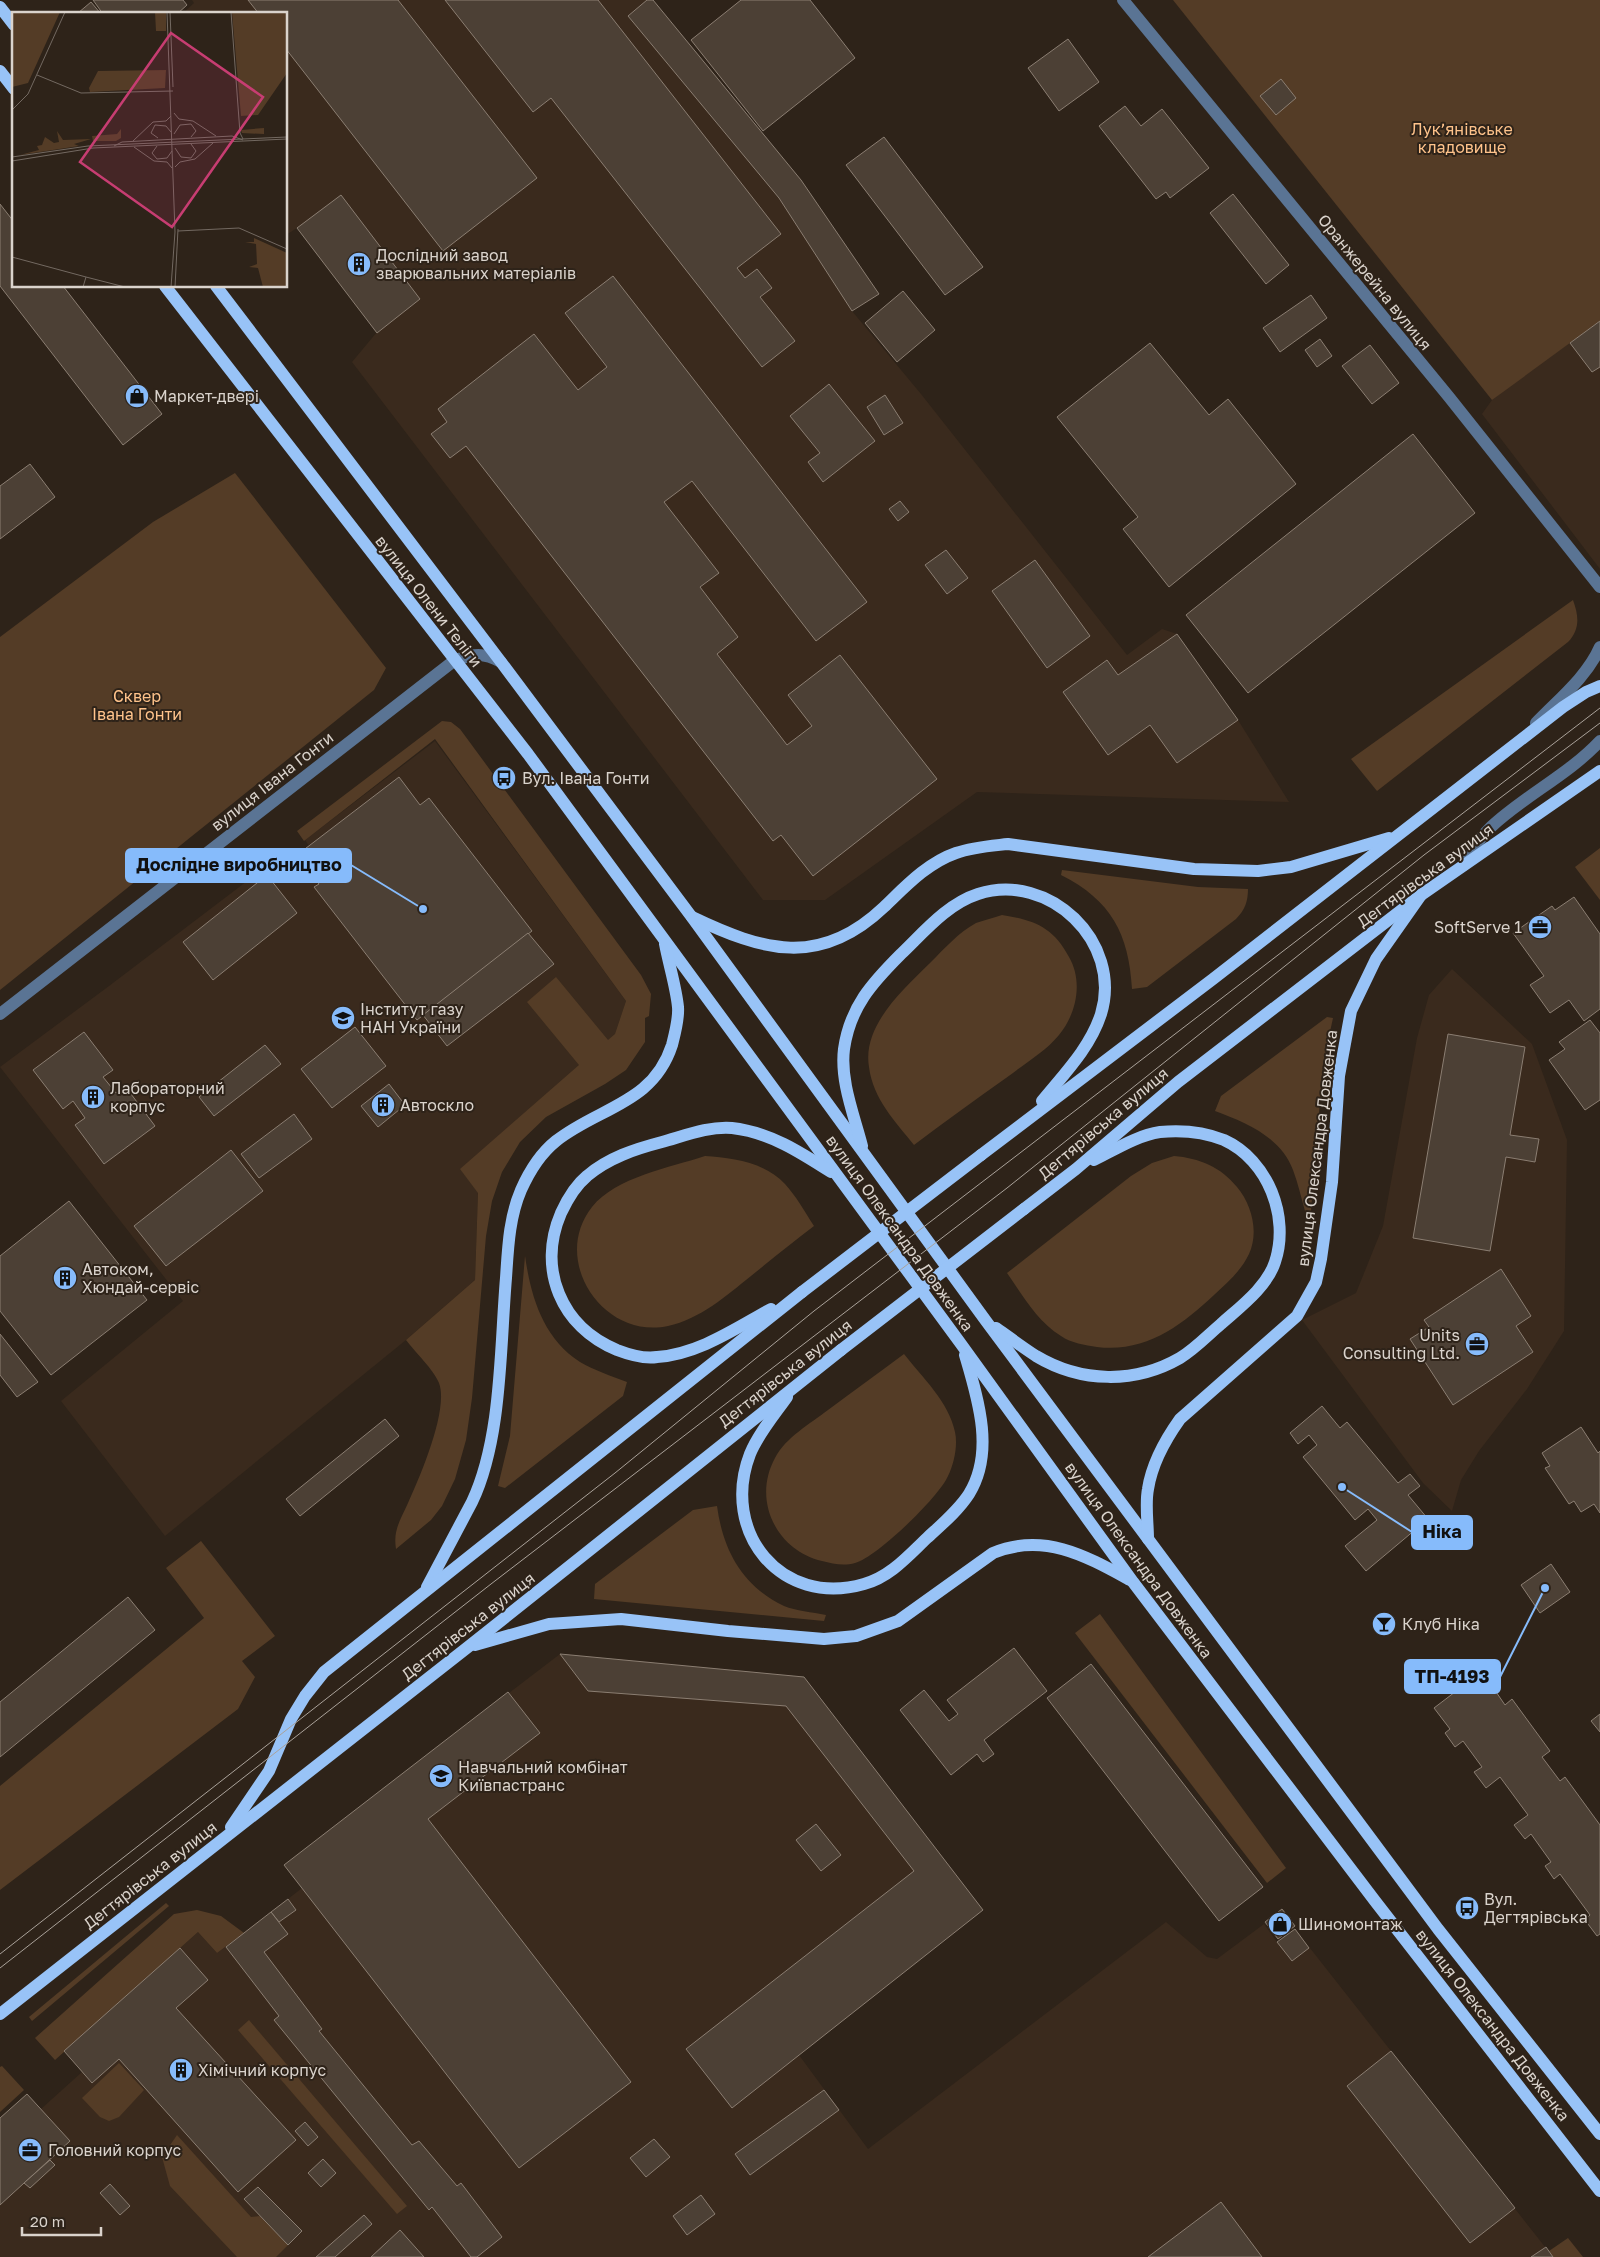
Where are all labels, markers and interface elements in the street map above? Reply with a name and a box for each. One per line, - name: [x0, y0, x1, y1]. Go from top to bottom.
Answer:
- inset map: [12, 12, 288, 288]
- park label: Лукʼянівське кладовище: [1411, 119, 1513, 157]
- street label: Оранжерейна вулиця: [1314, 210, 1436, 354]
- place label: Дослідний завод зварювальних матеріалів: [376, 245, 576, 283]
- building icon: Дослідний завод зварювальних матеріалів: [346, 251, 372, 277]
- shop icon: Маркет-двері: [124, 383, 150, 409]
- place label: Маркет-двері: [154, 386, 259, 406]
- street label: вулиця Олени Теліги: [371, 531, 487, 671]
- park label: Сквер Івана Гонти: [92, 686, 182, 724]
- street label: вулиця Івана Гонти: [207, 727, 337, 835]
- bus stop icon: Вул. Івана Гонти: [491, 765, 517, 791]
- place label: Вул. Івана Гонти: [522, 768, 649, 788]
- street label: Дегтярівська вулиця: [1353, 819, 1497, 931]
- callout: Дослідне виробництво: [126, 849, 351, 882]
- text: Дослідне виробництво: [136, 853, 342, 875]
- office icon: SoftServe 1: [1527, 914, 1553, 940]
- place label: SoftServe 1: [1434, 917, 1522, 937]
- place label: Інститут газу НАН України: [360, 999, 464, 1037]
- school or university icon: Інститут газу НАН України: [330, 1005, 356, 1031]
- street label: вулиця Олександра Довженка: [1293, 1029, 1341, 1267]
- street label: Дегтярівська вулиця: [1034, 1063, 1172, 1183]
- place label: Лабораторний корпус: [110, 1078, 225, 1116]
- building icon: Лабораторний корпус: [80, 1084, 106, 1110]
- building icon: Автоскло: [370, 1092, 396, 1118]
- place label: Автоскло: [400, 1095, 474, 1115]
- street label: вулиця Олександра Довженка: [822, 1131, 978, 1335]
- place label: Автоком, Хюндай-сервіс: [82, 1259, 200, 1297]
- building icon: Автоком, Хюндай-сервіс: [52, 1265, 78, 1291]
- street label: Дегтярівська вулиця: [714, 1315, 856, 1431]
- place label: Units Consulting Ltd.: [1343, 1325, 1460, 1363]
- office icon: Units Consulting Ltd.: [1464, 1331, 1490, 1357]
- street label: вулиця Олександра Довженка: [1061, 1458, 1217, 1662]
- callout: Ніка: [1412, 1516, 1472, 1549]
- text: Ніка: [1422, 1520, 1462, 1542]
- street label: Дегтярівська вулиця: [397, 1568, 539, 1684]
- bar icon: Клуб Ніка: [1371, 1611, 1397, 1637]
- place label: Клуб Ніка: [1402, 1614, 1480, 1634]
- callout: ТП-4193: [1405, 1660, 1500, 1693]
- text: ТП-4193: [1415, 1665, 1489, 1687]
- place label: Навчальний комбінат Київпастранс: [458, 1757, 628, 1795]
- school or university icon: Навчальний комбінат Київпастранс: [428, 1763, 454, 1789]
- street label: Дегтярівська вулиця: [79, 1817, 221, 1933]
- place label: Вул. Дегтярівська: [1484, 1889, 1588, 1927]
- bus stop icon: Вул. Дегтярівська: [1454, 1895, 1480, 1921]
- shop icon: Шиномонтаж: [1267, 1911, 1293, 1937]
- place label: Шиномонтаж: [1298, 1914, 1403, 1934]
- street label: вулиця Олександра Довженка: [1412, 1925, 1574, 2125]
- building icon: Хімічний корпус: [168, 2057, 194, 2083]
- place label: Хімічний корпус: [198, 2060, 326, 2080]
- office icon: Головний корпус: [17, 2137, 43, 2163]
- place label: Головний корпус: [48, 2140, 181, 2160]
- scale bar: [22, 2204, 101, 2236]
- text: 20 m: [30, 2212, 65, 2230]

